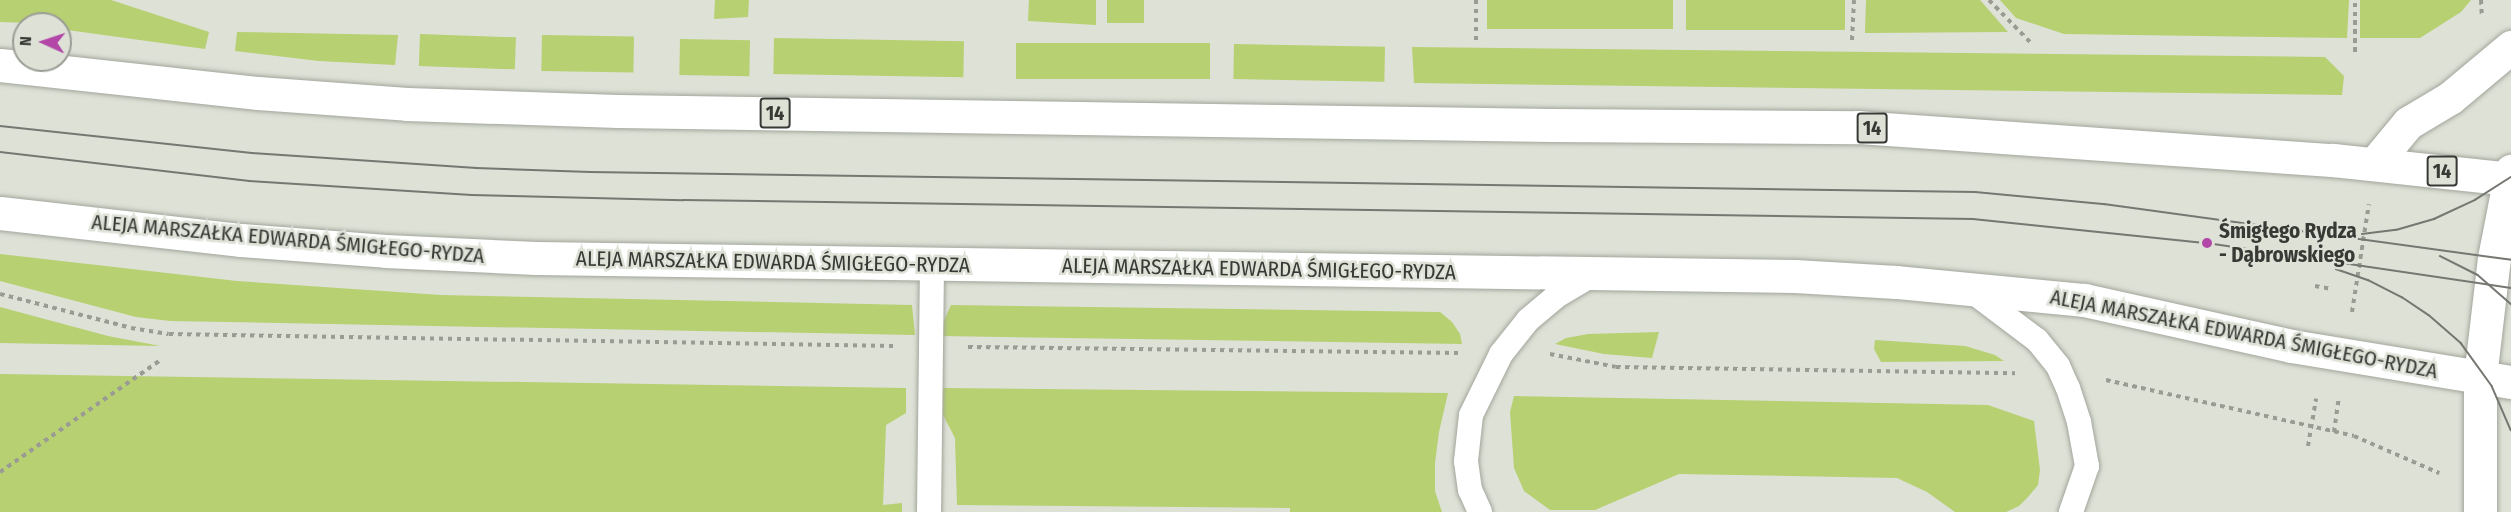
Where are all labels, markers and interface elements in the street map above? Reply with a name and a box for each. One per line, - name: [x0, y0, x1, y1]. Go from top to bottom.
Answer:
- north arrow: [12, 12, 72, 72]
- text: N: [16, 36, 35, 46]
- road number: 14: [758, 96, 792, 130]
- road number: 14: [1856, 111, 1888, 145]
- road number: 14: [2426, 154, 2458, 188]
- street label: ALEJA MARSZAŁKA EDWARDA ŚMIGŁEGO-RYDZA: [91, 209, 485, 269]
- place label: Śmigłego Rydza - Dąbrowskiego: [2219, 218, 2357, 268]
- marker: Śmigłego Rydza - Dąbrowskiego: [2200, 236, 2214, 250]
- street label: ALEJA MARSZAŁKA EDWARDA ŚMIGŁEGO-RYDZA: [576, 246, 970, 278]
- street label: ALEJA MARSZAŁKA EDWARDA ŚMIGŁEGO-RYDZA: [1062, 253, 1456, 285]
- street label: ALEJA MARSZAŁKA EDWARDA ŚMIGŁEGO-RYDZA: [2048, 284, 2440, 384]

